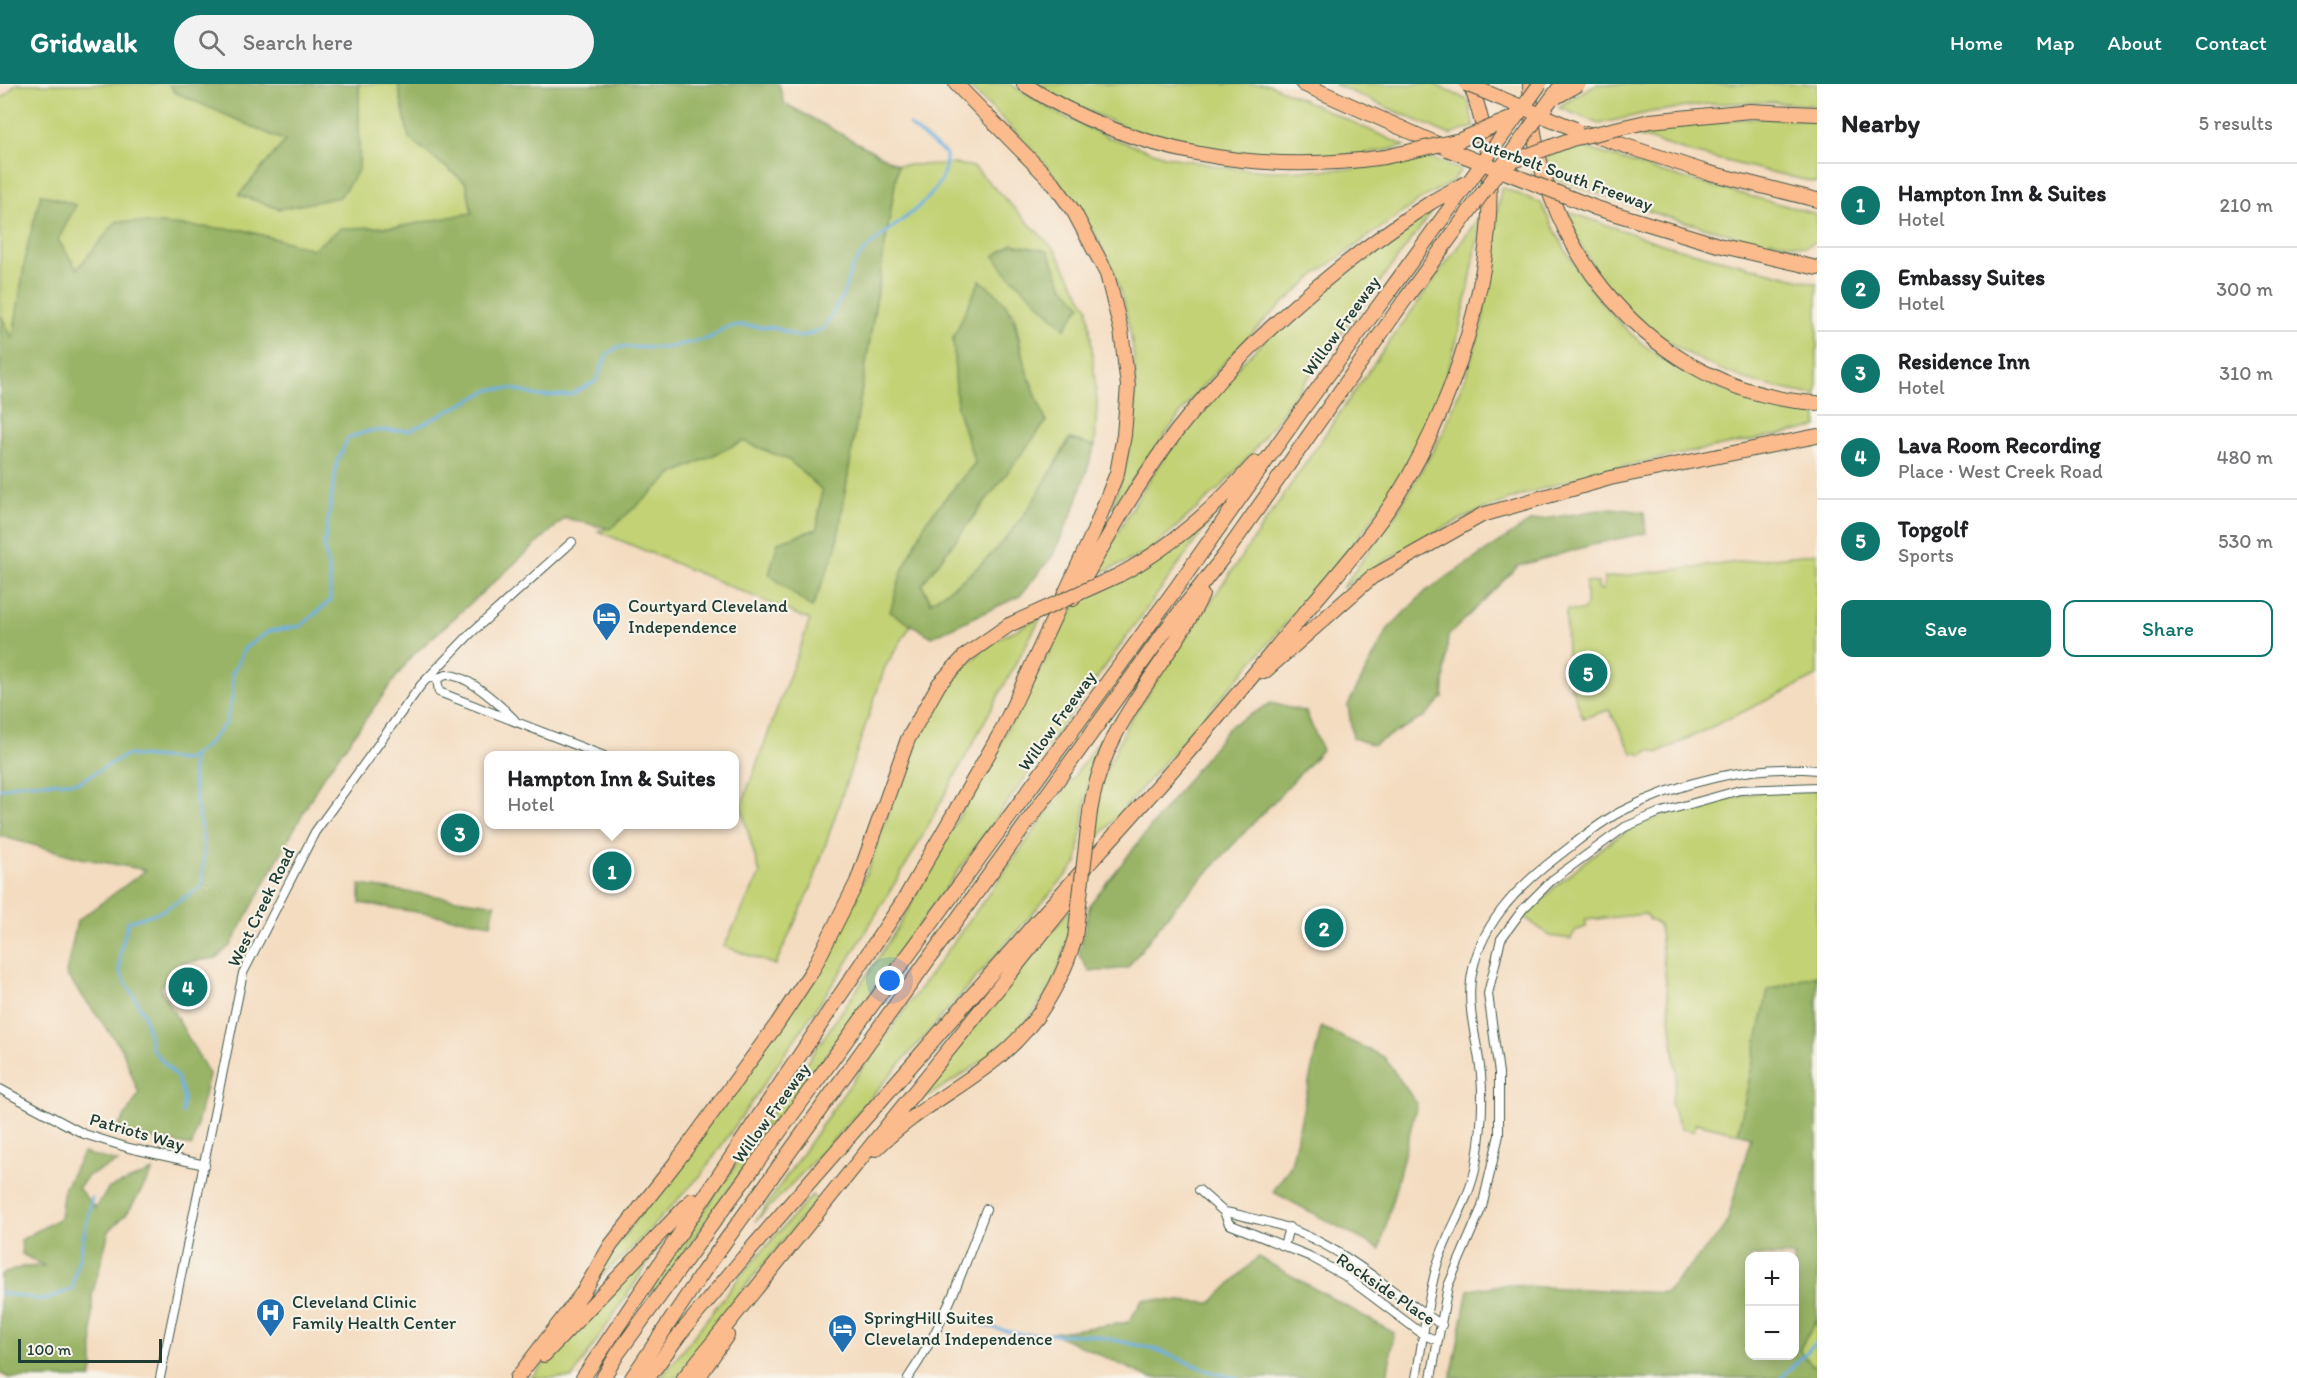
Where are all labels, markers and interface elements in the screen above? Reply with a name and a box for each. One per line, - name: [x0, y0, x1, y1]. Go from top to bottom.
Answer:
- search box: [174, 15, 594, 69]
- text: Gridwalk: [30, 25, 138, 59]
- icon: search: [195, 26, 228, 59]
- text: Search here: [243, 29, 353, 56]
- text: Home: [1950, 30, 2003, 55]
- text: Map: [2036, 30, 2075, 55]
- text: About: [2108, 30, 2162, 55]
- text: Contact: [2195, 30, 2267, 55]
- text: Nearby: [1841, 107, 1920, 139]
- text: 5 results: [2199, 111, 2273, 135]
- street label: Outerbelt South Freeway: [1468, 130, 1656, 216]
- text: Hampton Inn & Suites: [1898, 180, 2106, 207]
- text: 1: [1856, 193, 1865, 217]
- text: 210 m: [2220, 193, 2273, 217]
- text: Hotel: [1898, 207, 1945, 231]
- text: Embassy Suites: [1898, 264, 2045, 291]
- street label: Willow Freeway: [1297, 271, 1385, 381]
- text: 2: [1855, 277, 1866, 301]
- text: 300 m: [2216, 277, 2273, 301]
- text: Hotel: [1898, 291, 1945, 315]
- text: Residence Inn: [1898, 348, 2030, 375]
- text: 3: [1855, 361, 1866, 385]
- text: 310 m: [2219, 361, 2273, 385]
- text: Hotel: [1898, 375, 1945, 399]
- text: Lava Room Recording: [1898, 432, 2101, 459]
- text: 4: [1854, 445, 1867, 469]
- text: 480 m: [2216, 445, 2273, 469]
- text: Place · West Creek Road: [1898, 459, 2103, 483]
- text: Topgolf: [1898, 516, 1968, 543]
- text: 5: [1855, 529, 1866, 553]
- text: 530 m: [2218, 529, 2273, 553]
- text: Sports: [1898, 543, 1954, 567]
- place label: Courtyard Cleveland Independence: [628, 595, 788, 638]
- hotel icon: Courtyard Cleveland Independence: [591, 600, 623, 642]
- button: Save: [1841, 600, 2051, 657]
- button: Share: [2063, 600, 2273, 657]
- pin: 5: [1568, 650, 1608, 696]
- street label: Willow Freeway: [1013, 666, 1101, 776]
- popup: [484, 751, 739, 829]
- text: Hampton Inn & Suites: [507, 765, 716, 792]
- text: Hotel: [507, 792, 554, 816]
- pin: 3: [440, 810, 480, 855]
- street label: West Creek Road: [223, 843, 300, 970]
- pin: 1: [592, 848, 632, 894]
- pin: 2: [1304, 906, 1344, 950]
- pin: 4: [168, 964, 207, 1010]
- your location: [875, 966, 904, 995]
- street label: Willow Freeway: [727, 1058, 815, 1168]
- street label: Patriots Way: [87, 1108, 188, 1156]
- street label: Rockside Place: [1332, 1248, 1440, 1330]
- map controls: [1745, 1252, 1799, 1360]
- button: +: [1745, 1252, 1799, 1306]
- place label: Cleveland Clinic Family Health Center: [292, 1291, 457, 1334]
- hospital icon: Cleveland Clinic Family Health Center: [255, 1296, 287, 1338]
- button: −: [1745, 1306, 1799, 1360]
- place label: SpringHill Suites Cleveland Independence: [864, 1307, 1053, 1350]
- hotel icon: SpringHill Suites Cleveland Independence: [827, 1312, 859, 1354]
- scale bar: [18, 1336, 162, 1364]
- text: 100 m: [27, 1340, 71, 1359]

